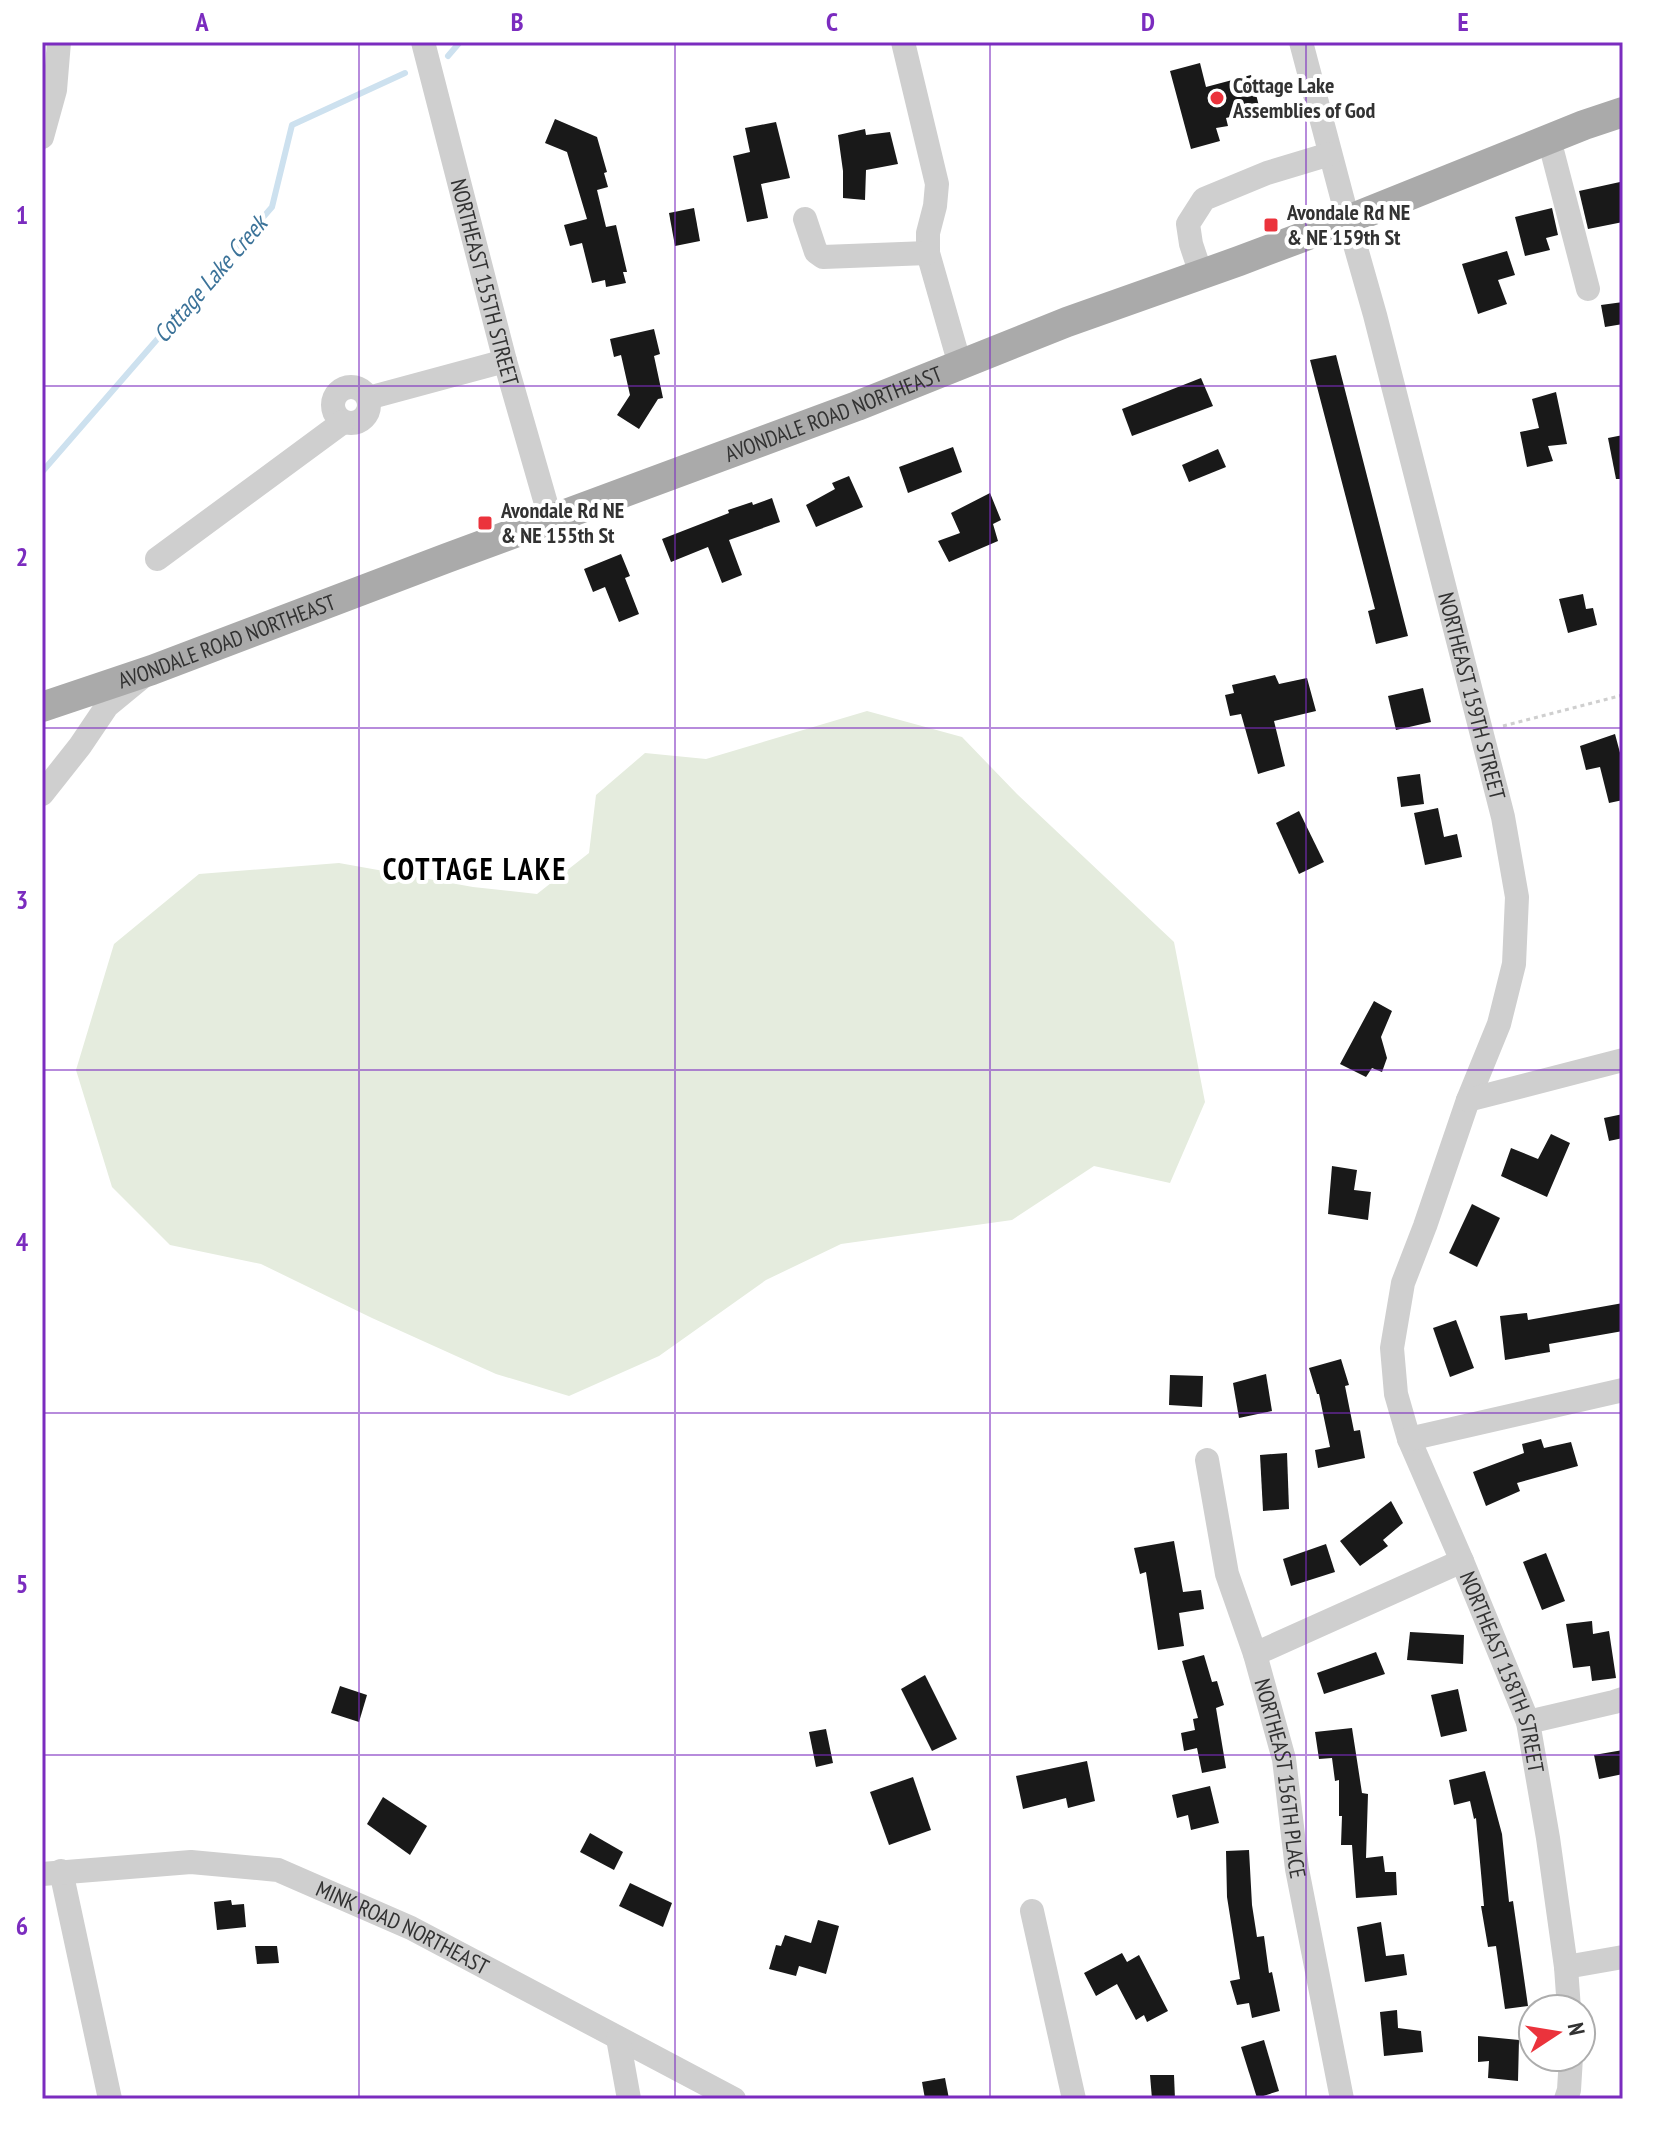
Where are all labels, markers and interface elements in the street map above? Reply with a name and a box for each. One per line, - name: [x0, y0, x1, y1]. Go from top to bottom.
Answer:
- text: A: [194, 5, 209, 38]
- text: B: [511, 5, 524, 38]
- text: C: [826, 5, 838, 38]
- text: D: [1141, 5, 1155, 38]
- text: E: [1457, 5, 1469, 38]
- place label: Cottage Lake Assemblies of God: [1232, 71, 1376, 124]
- marker: Cottage Lake Assemblies of God: [1208, 89, 1226, 107]
- street label: NORTHEAST 155TH STREET: [445, 176, 525, 389]
- text: 1: [16, 198, 28, 231]
- place label: Avondale Rd NE & NE 159th St: [1286, 198, 1410, 251]
- water label: Cottage Lake Creek: [146, 207, 275, 349]
- marker: Avondale Rd NE & NE 159th St: [1262, 216, 1280, 234]
- street label: AVONDALE ROAD NORTHEAST: [721, 359, 946, 468]
- place label: Avondale Rd NE & NE 155th St: [500, 496, 624, 549]
- marker: Avondale Rd NE & NE 155th St: [476, 514, 494, 532]
- text: 2: [16, 540, 28, 573]
- street label: AVONDALE ROAD NORTHEAST: [114, 588, 340, 695]
- street label: NORTHEAST 159TH STREET: [1432, 589, 1512, 803]
- district label: COTTAGE LAKE: [383, 849, 567, 888]
- text: 3: [16, 883, 28, 916]
- text: 4: [16, 1225, 29, 1258]
- text: 5: [16, 1567, 28, 1600]
- street label: NORTHEAST 158TH STREET: [1454, 1567, 1551, 1775]
- street label: NORTHEAST 156TH PLACE: [1248, 1675, 1313, 1881]
- street label: MINK ROAD NORTHEAST: [312, 1874, 494, 1981]
- text: 6: [16, 1909, 28, 1942]
- north arrow: [1517, 1993, 1597, 2073]
- text: N: [1562, 2020, 1591, 2038]

